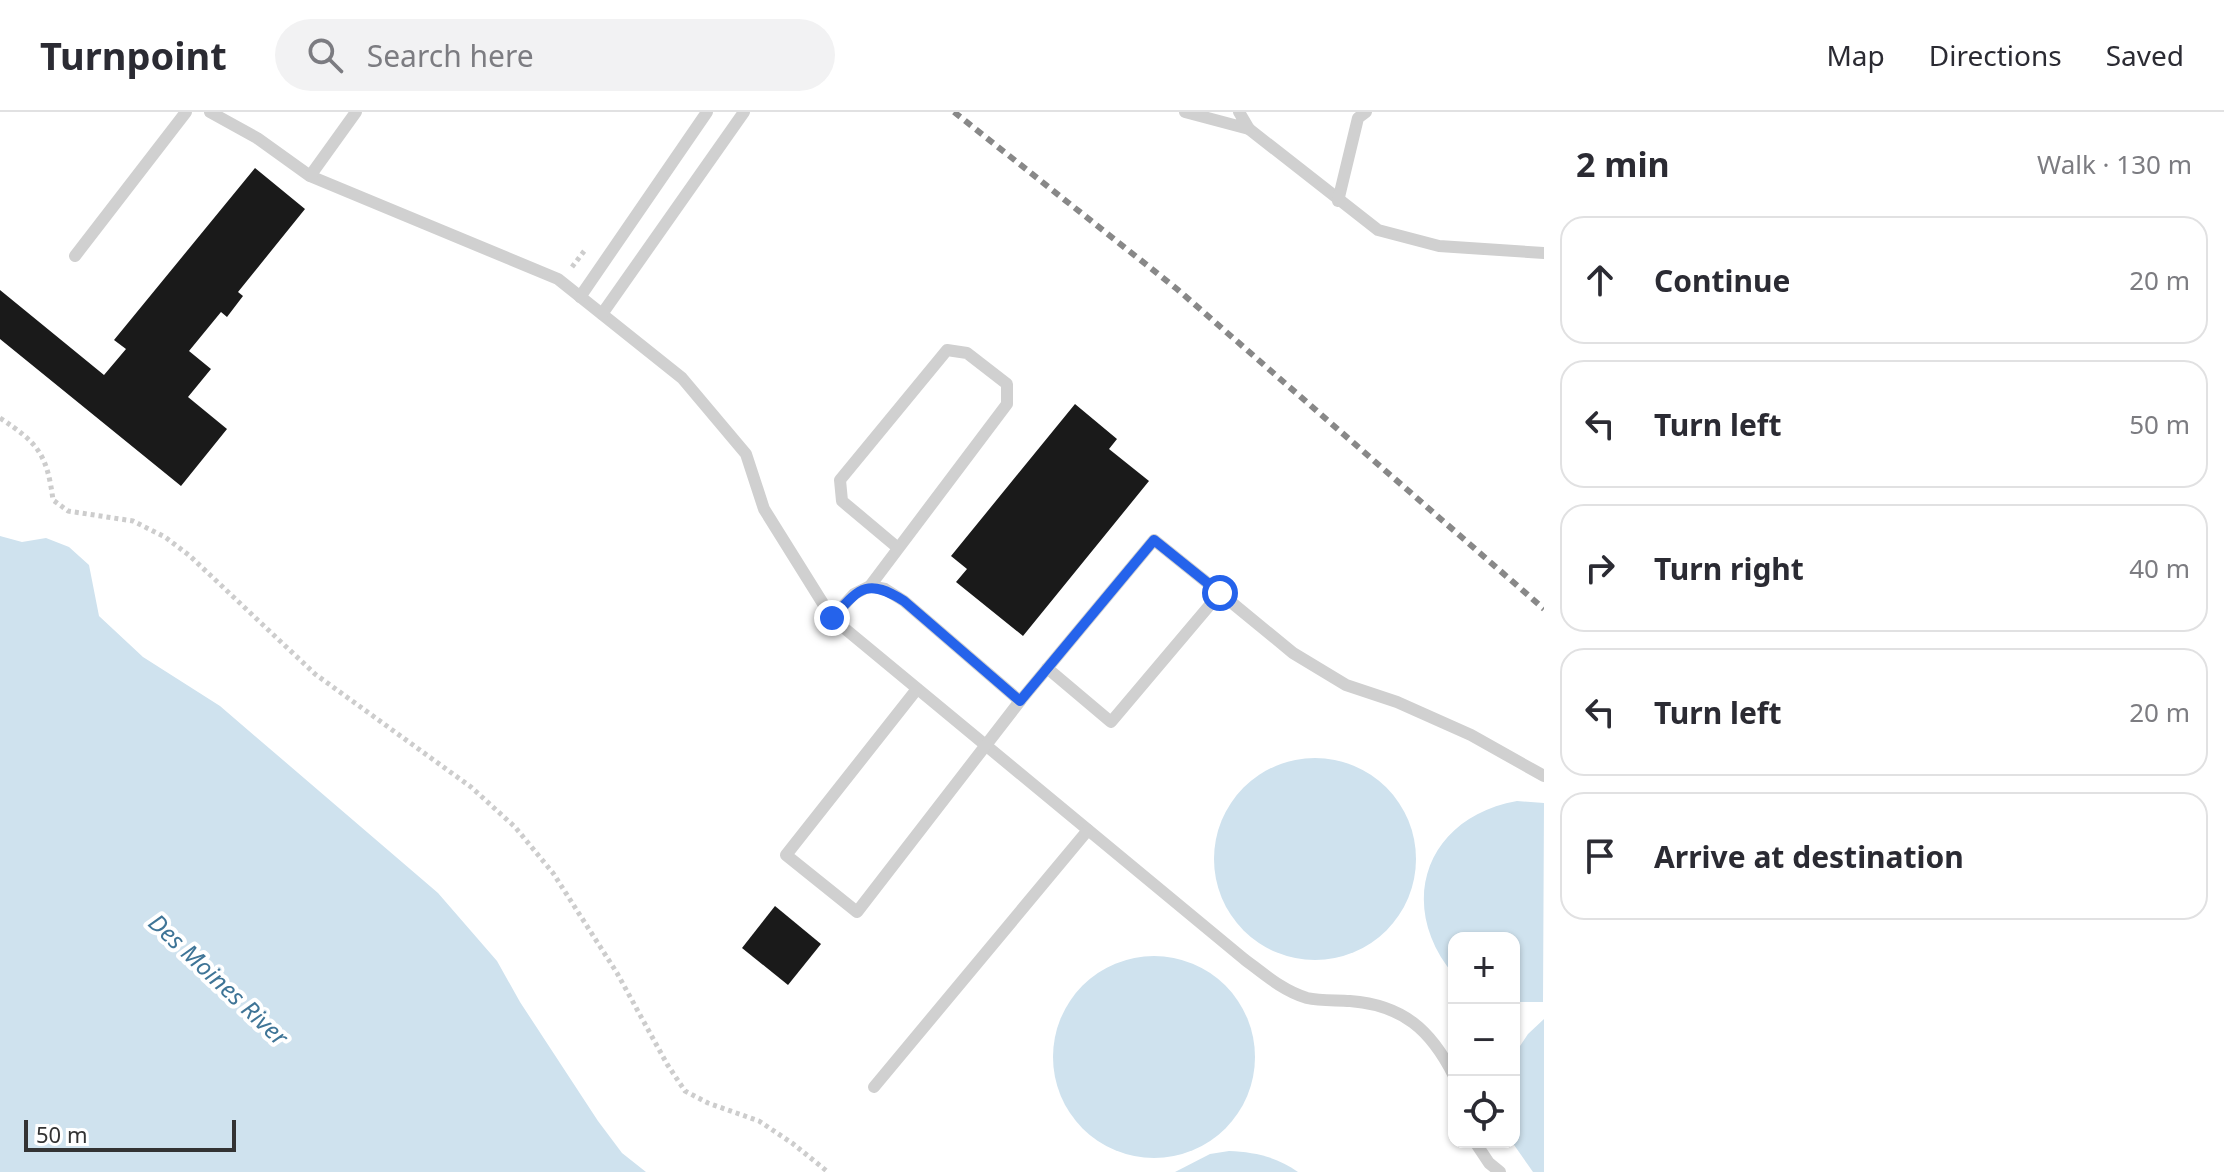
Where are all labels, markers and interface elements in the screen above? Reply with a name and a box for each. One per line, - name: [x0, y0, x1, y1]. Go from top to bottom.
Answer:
- search box: [275, 19, 835, 91]
- text: Turnpoint: [40, 29, 227, 81]
- icon: search: [303, 33, 347, 77]
- text: Search here: [367, 35, 534, 76]
- text: Map: [1826, 36, 1885, 74]
- text: Directions: [1929, 36, 2062, 74]
- text: Saved: [2106, 36, 2184, 74]
- text: 2 min: [1576, 141, 1670, 187]
- text: Walk · 130 m: [2037, 146, 2192, 182]
- icon: ahead: [1578, 258, 1622, 302]
- text: Continue: [1654, 260, 1790, 301]
- text: 20 m: [2129, 262, 2190, 298]
- icon: left: [1578, 402, 1622, 446]
- text: Turn left: [1654, 404, 1782, 445]
- text: 50 m: [2129, 406, 2190, 442]
- icon: right: [1578, 546, 1622, 590]
- text: Turn right: [1654, 548, 1804, 589]
- text: 40 m: [2129, 550, 2190, 586]
- route start: [1202, 575, 1238, 611]
- route end: [814, 600, 850, 636]
- icon: left: [1578, 690, 1622, 734]
- text: Turn left: [1654, 692, 1782, 733]
- text: 20 m: [2129, 694, 2190, 730]
- icon: arrive: [1578, 834, 1622, 878]
- text: Arrive at destination: [1654, 836, 1964, 877]
- water label: Des Moines River: [142, 906, 297, 1053]
- map controls: [1448, 932, 1520, 1148]
- button: +: [1448, 932, 1520, 1004]
- button: −: [1448, 1004, 1520, 1076]
- button: locate: [1448, 1076, 1520, 1148]
- scale bar: [24, 1116, 236, 1152]
- text: 50 m: [36, 1119, 87, 1149]

